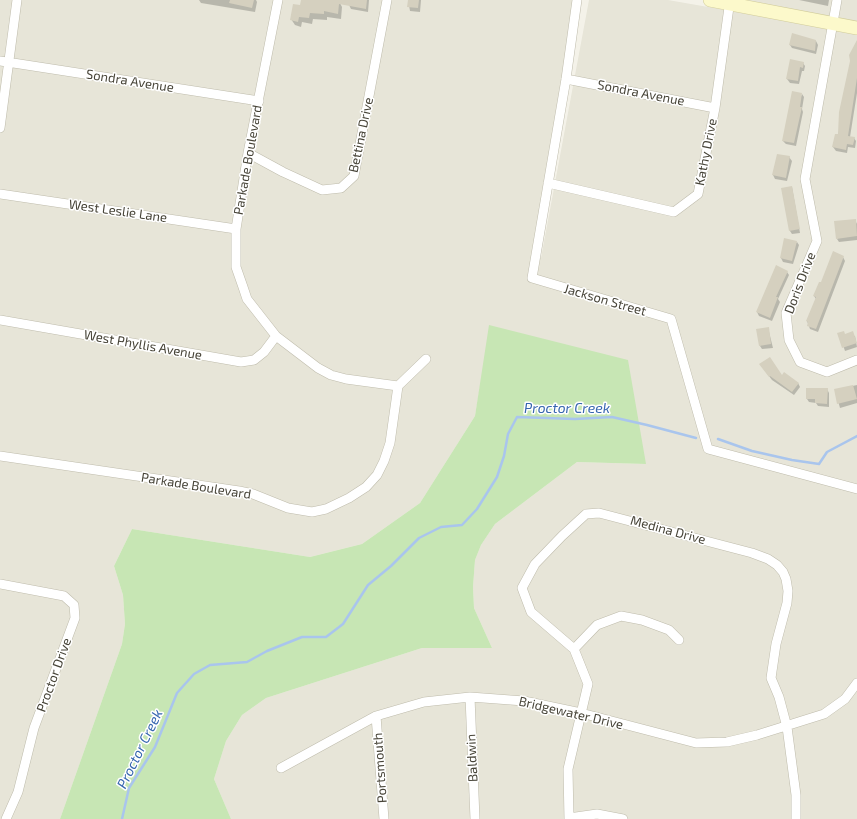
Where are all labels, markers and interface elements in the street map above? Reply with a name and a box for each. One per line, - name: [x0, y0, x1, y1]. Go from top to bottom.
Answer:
- street label: Sondra Avenue: [85, 66, 175, 96]
- street label: Sondra Avenue: [596, 77, 686, 109]
- street label: Bettina Drive: [345, 96, 377, 174]
- street label: Parkade Boulevard: [231, 104, 265, 216]
- street label: Kathy Drive: [692, 117, 720, 187]
- street label: West Leslie Lane: [68, 196, 168, 226]
- street label: Doris Drive: [781, 250, 819, 316]
- street label: Jackson Street: [562, 281, 648, 319]
- street label: West Phyllis Avenue: [83, 327, 203, 363]
- water label: Proctor Creek: [524, 400, 610, 416]
- street label: Parkade Boulevard: [140, 470, 252, 502]
- street label: Medina Drive: [629, 512, 707, 548]
- street label: Proctor Drive: [33, 636, 75, 714]
- street label: Bridgewater Drive: [517, 693, 625, 733]
- water label: Proctor Creek: [114, 707, 166, 791]
- street label: Portsmouth: [370, 732, 390, 804]
- street label: Baldwin: [463, 734, 481, 782]

